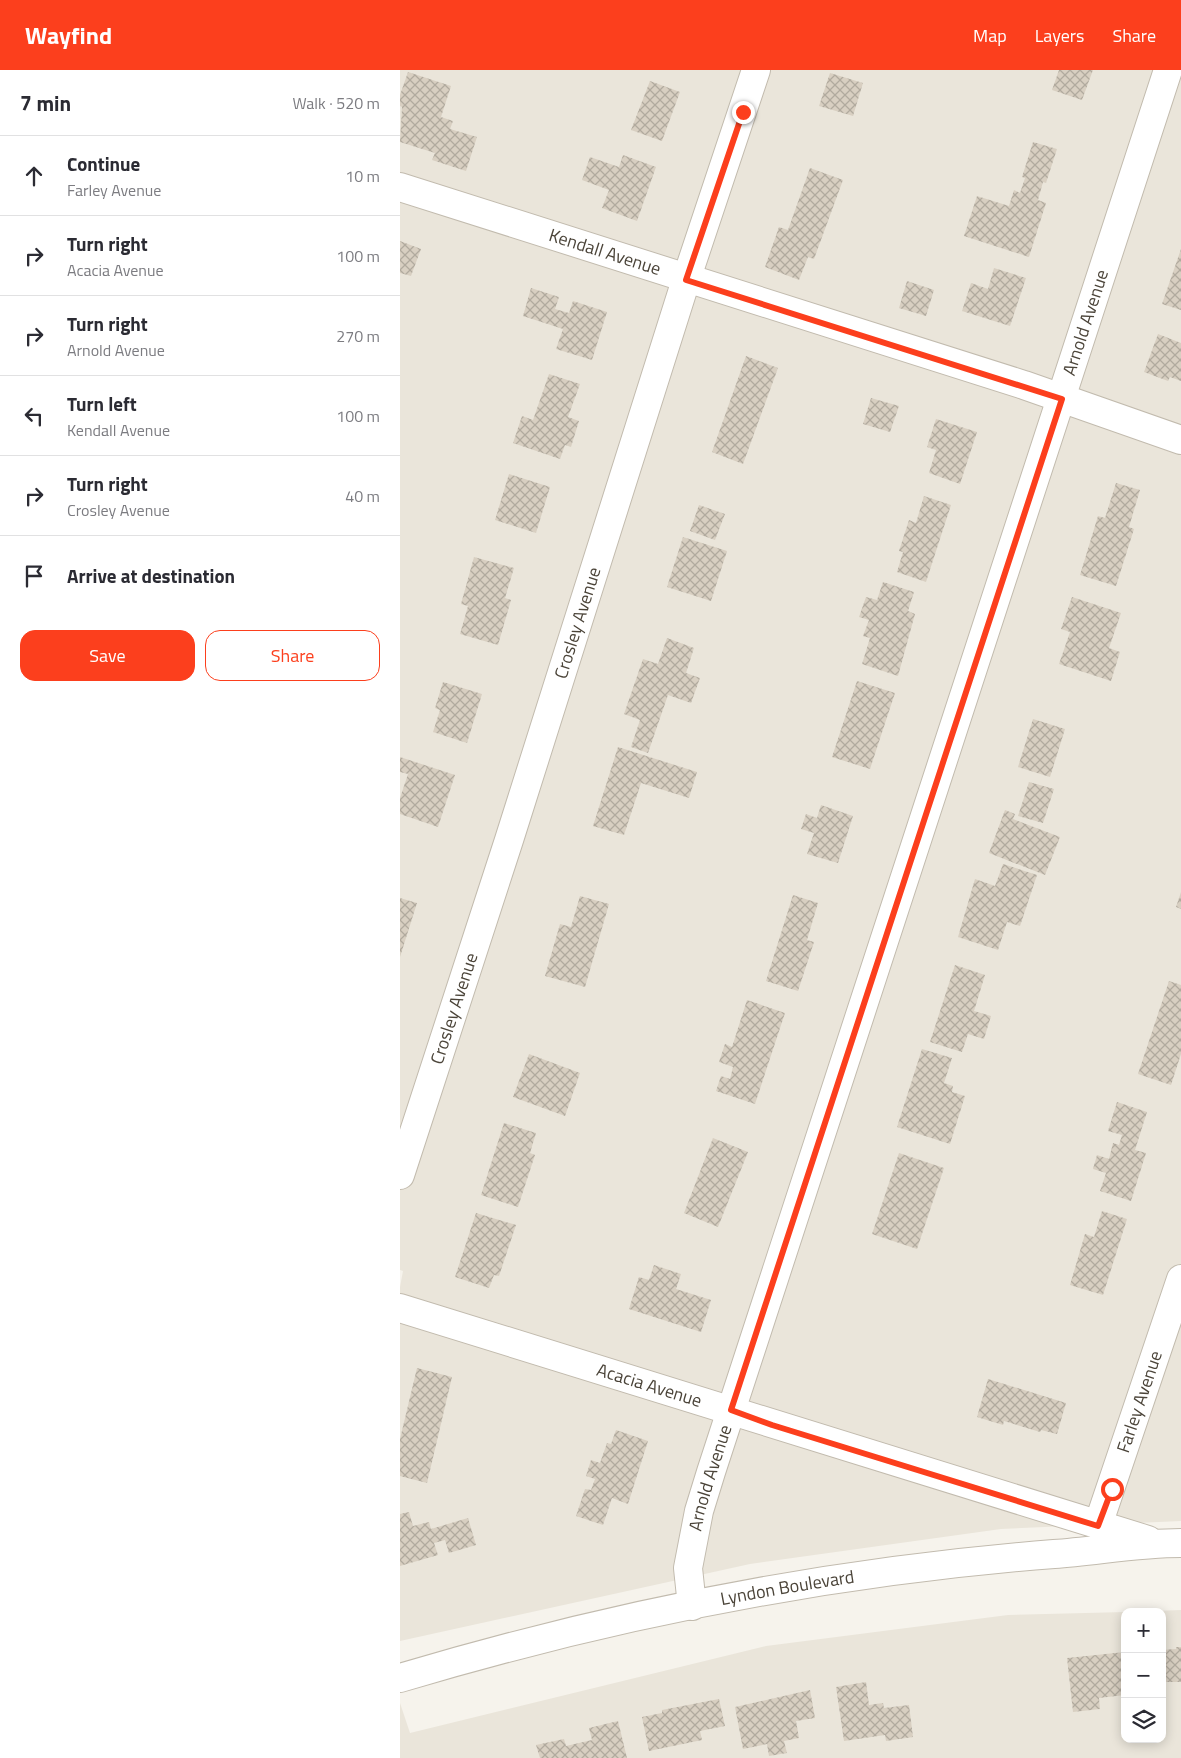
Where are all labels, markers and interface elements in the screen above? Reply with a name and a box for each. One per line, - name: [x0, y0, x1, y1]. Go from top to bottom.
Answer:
- text: Wayfind: [25, 17, 112, 53]
- text: Map: [973, 22, 1007, 49]
- text: Layers: [1035, 22, 1084, 49]
- text: Share: [1112, 22, 1156, 49]
- text: 7 min: [20, 87, 71, 119]
- text: Walk · 520 m: [292, 91, 380, 115]
- route end: [732, 101, 755, 124]
- text: Continue: [67, 149, 140, 178]
- icon: ahead: [20, 162, 48, 190]
- text: 10 m: [345, 164, 380, 188]
- text: Farley Avenue: [67, 178, 161, 202]
- street label: Kendall Avenue: [546, 221, 664, 282]
- text: Turn right: [67, 229, 148, 258]
- icon: right: [20, 242, 48, 270]
- text: 100 m: [336, 244, 380, 268]
- text: Acacia Avenue: [67, 258, 164, 282]
- street label: Arnold Avenue: [1055, 266, 1115, 379]
- text: Turn right: [67, 309, 148, 338]
- icon: right: [20, 322, 48, 350]
- text: 270 m: [336, 324, 380, 348]
- text: Arnold Avenue: [67, 338, 165, 362]
- text: Turn left: [67, 389, 137, 418]
- icon: left: [20, 402, 48, 430]
- text: 100 m: [336, 404, 380, 428]
- text: Kendall Avenue: [67, 418, 170, 442]
- text: Turn right: [67, 469, 148, 498]
- icon: right: [20, 482, 48, 510]
- text: 40 m: [345, 484, 380, 508]
- text: Crosley Avenue: [67, 498, 170, 522]
- text: Arrive at destination: [67, 561, 235, 590]
- icon: arrive: [20, 562, 48, 590]
- street label: Crosley Avenue: [547, 563, 607, 682]
- button: Save: [20, 630, 195, 681]
- button: Share: [205, 630, 380, 681]
- street label: Crosley Avenue: [423, 949, 484, 1068]
- street label: Farley Avenue: [1109, 1347, 1169, 1456]
- street label: Acacia Avenue: [594, 1356, 705, 1414]
- street label: Arnold Avenue: [681, 1421, 739, 1533]
- route start: [1101, 1478, 1124, 1501]
- street label: Lyndon Boulevard: [718, 1563, 856, 1612]
- map controls: [1121, 1608, 1166, 1743]
- button: +: [1121, 1608, 1166, 1653]
- button: −: [1121, 1653, 1166, 1698]
- button: layers: [1121, 1698, 1166, 1743]

